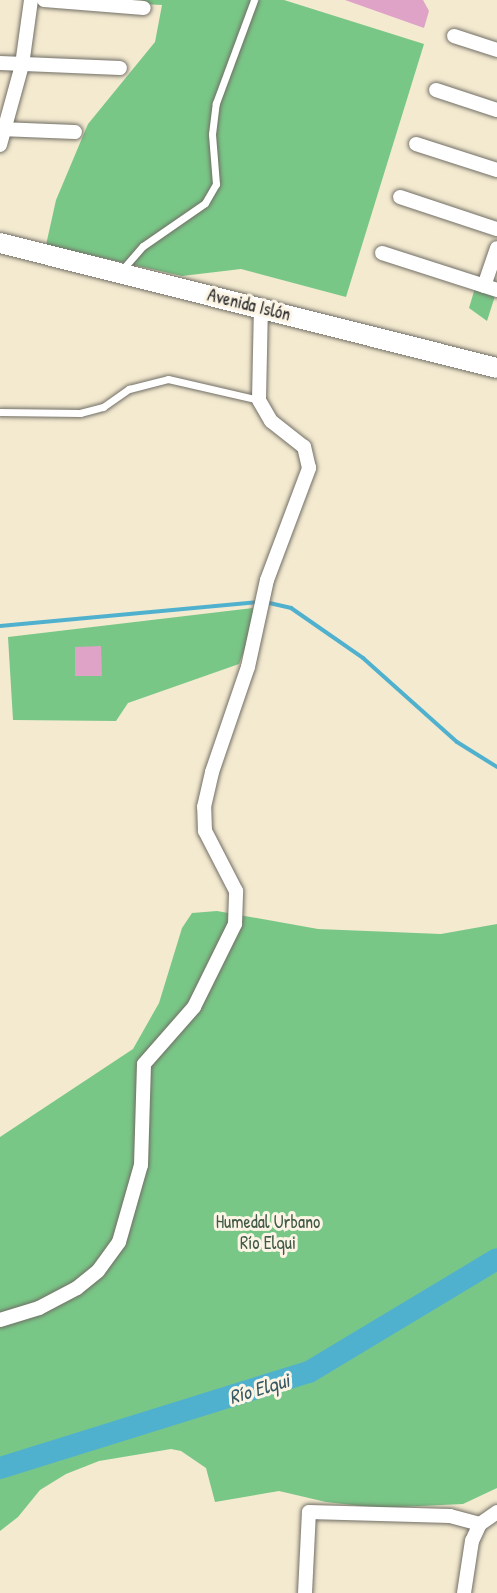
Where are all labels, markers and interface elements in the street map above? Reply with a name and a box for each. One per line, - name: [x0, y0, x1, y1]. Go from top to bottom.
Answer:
- street label: Avenida Islón: [205, 284, 293, 326]
- park label: Humedal Urbano Río Elqui: [216, 1212, 320, 1254]
- water label: Río Elqui: [226, 1367, 292, 1409]

